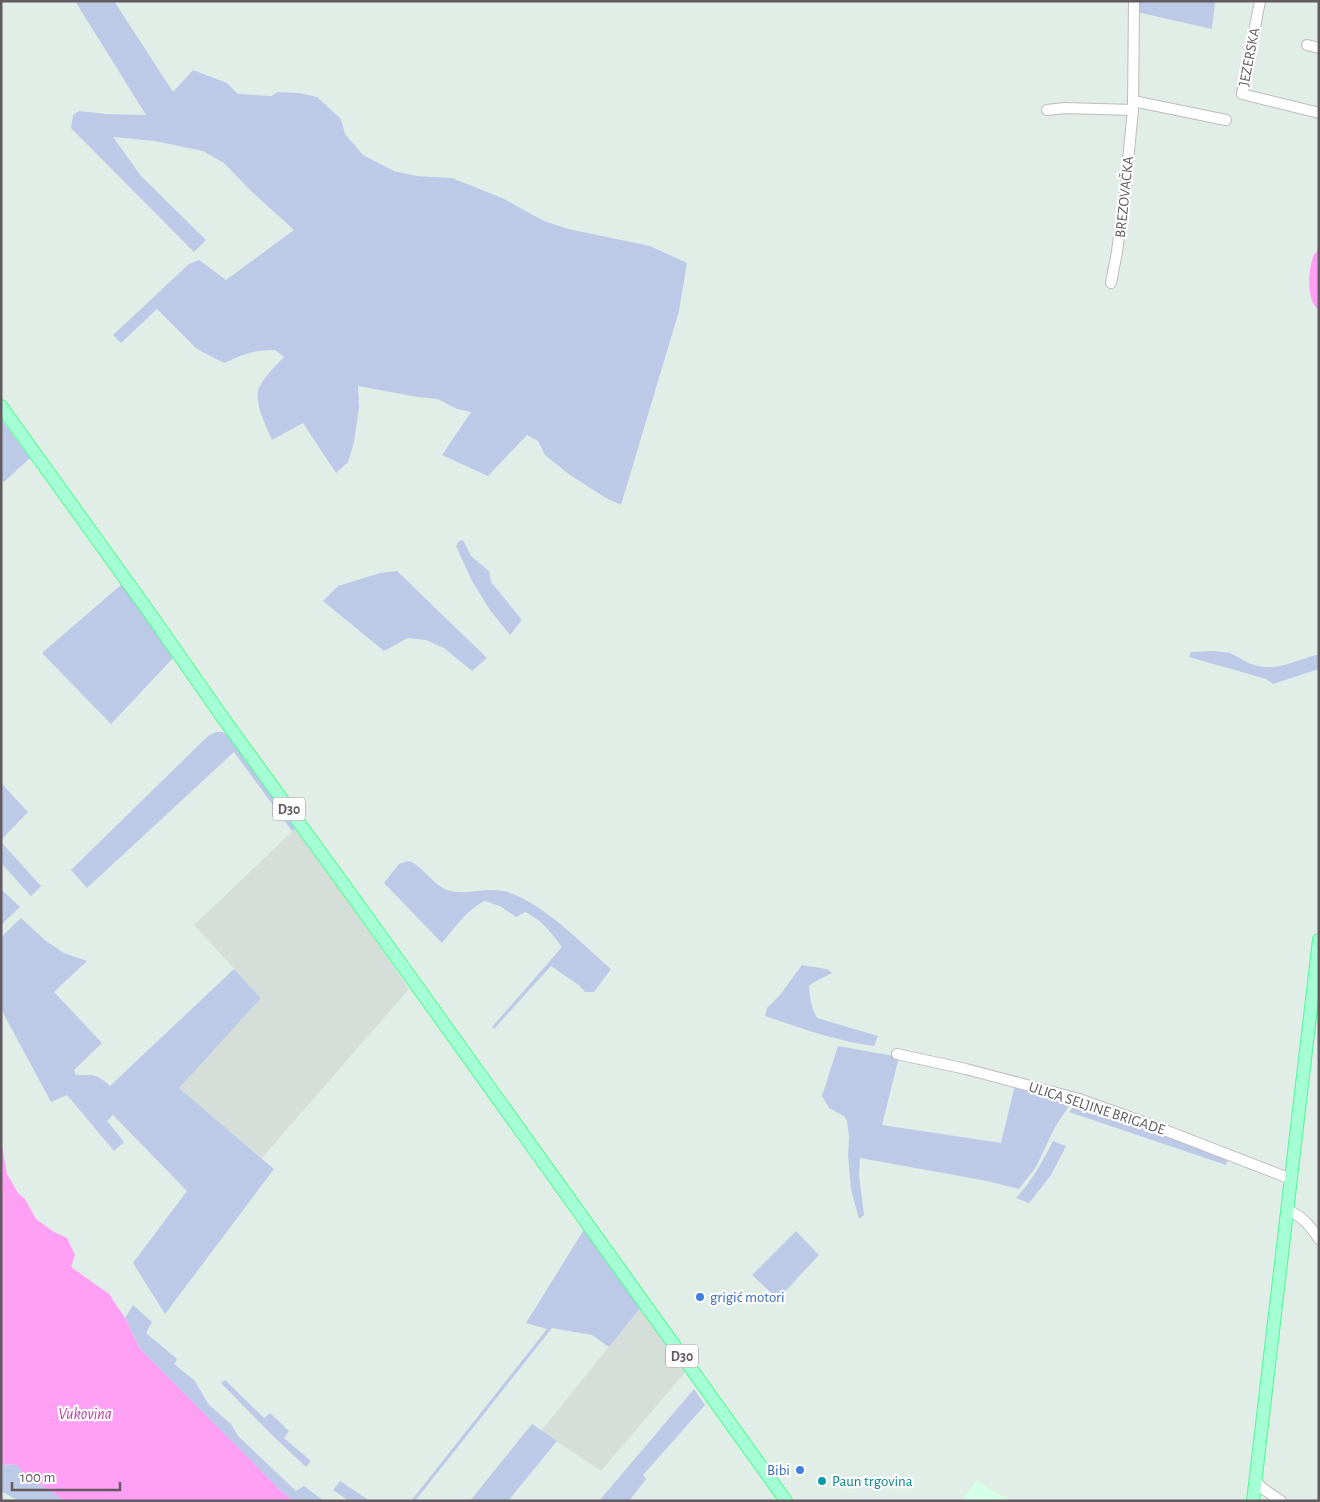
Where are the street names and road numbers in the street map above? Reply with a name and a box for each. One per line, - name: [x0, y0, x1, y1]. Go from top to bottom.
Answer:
- street label: JEZERSKA: [1236, 26, 1263, 88]
- street label: BREZOVAČKA: [1112, 155, 1136, 239]
- road number: D30: [273, 798, 305, 821]
- street label: ULICA SELJINE BRIGADE: [1027, 1079, 1167, 1138]
- road number: D30: [666, 1344, 698, 1368]

